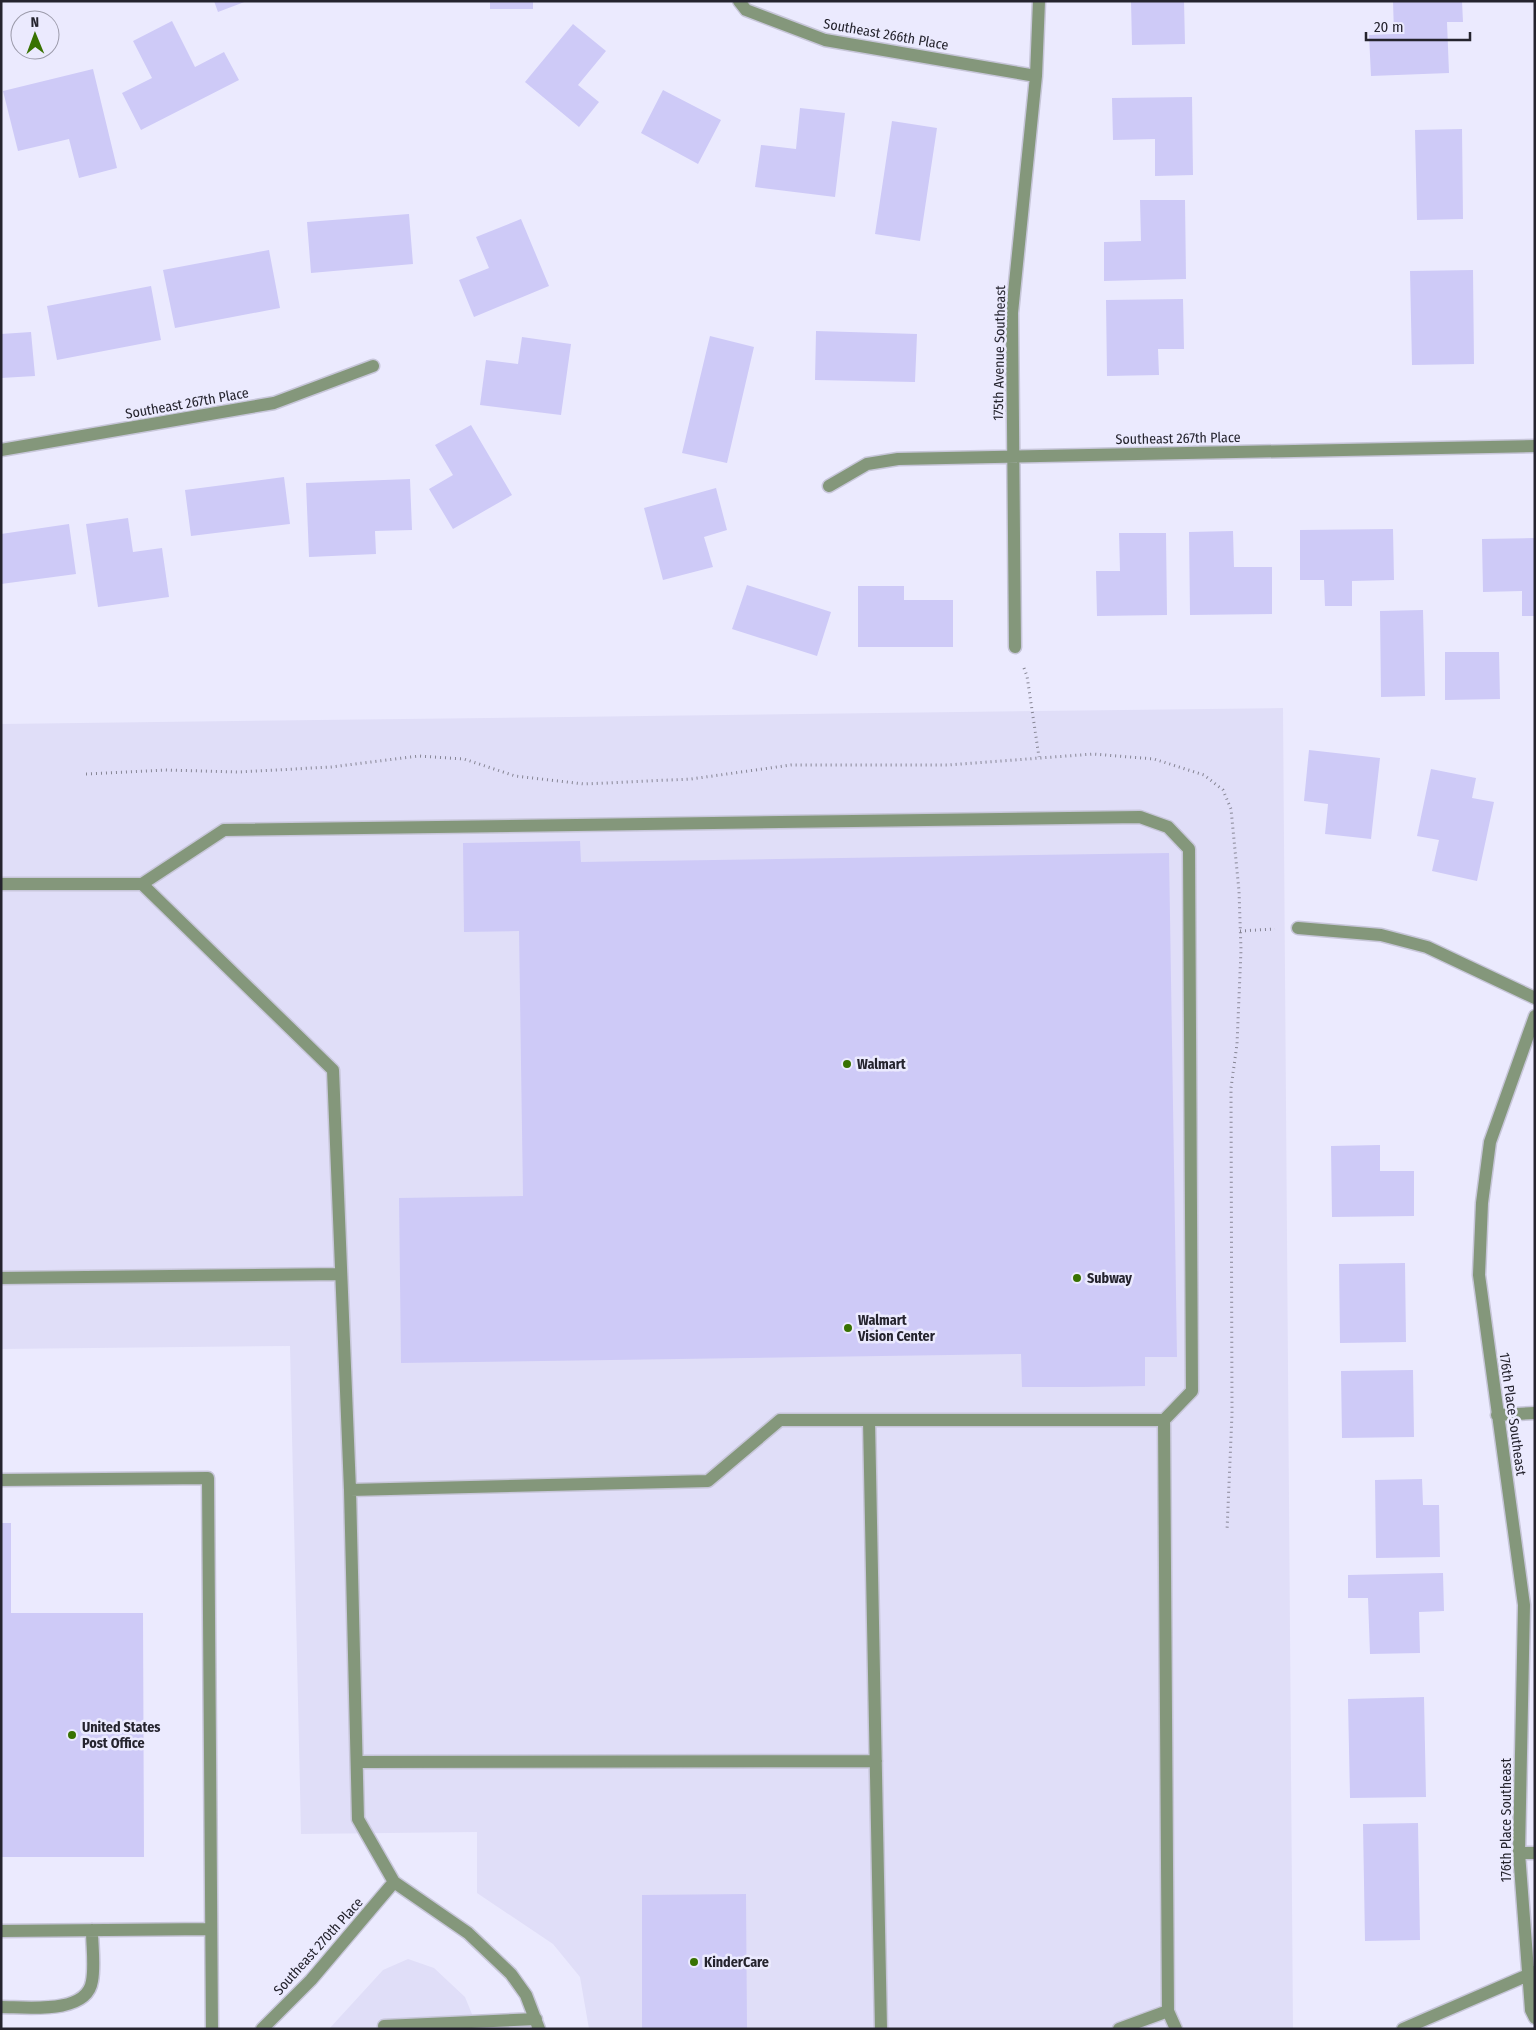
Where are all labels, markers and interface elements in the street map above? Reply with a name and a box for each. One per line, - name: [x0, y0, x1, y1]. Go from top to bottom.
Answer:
- north arrow: [10, 10, 60, 60]
- scale bar: [1366, 10, 1470, 42]
- text: N: [30, 14, 39, 31]
- street label: Southeast 266th Place: [822, 15, 950, 54]
- text: 20 m: [1374, 18, 1404, 36]
- street label: 175th Avenue Southeast: [990, 285, 1009, 421]
- street label: Southeast 267th Place: [124, 384, 250, 423]
- street label: Southeast 267th Place: [1115, 429, 1241, 448]
- place label: Walmart: [857, 1056, 907, 1073]
- marker: Walmart: [841, 1058, 853, 1070]
- place label: Subway: [1087, 1270, 1132, 1287]
- marker: Subway: [1071, 1272, 1083, 1284]
- place label: Walmart Vision Center: [857, 1312, 936, 1345]
- marker: Walmart Vision Center: [842, 1322, 854, 1334]
- street label: 176th Place Southeast: [1495, 1351, 1530, 1477]
- place label: United States Post Office: [82, 1719, 160, 1752]
- marker: United States Post Office: [66, 1729, 78, 1741]
- street label: 176th Place Southeast: [1498, 1757, 1515, 1882]
- street label: Southeast 270th Place: [270, 1894, 367, 1999]
- place label: KinderCare: [704, 1954, 769, 1971]
- marker: KinderCare: [688, 1956, 700, 1968]

